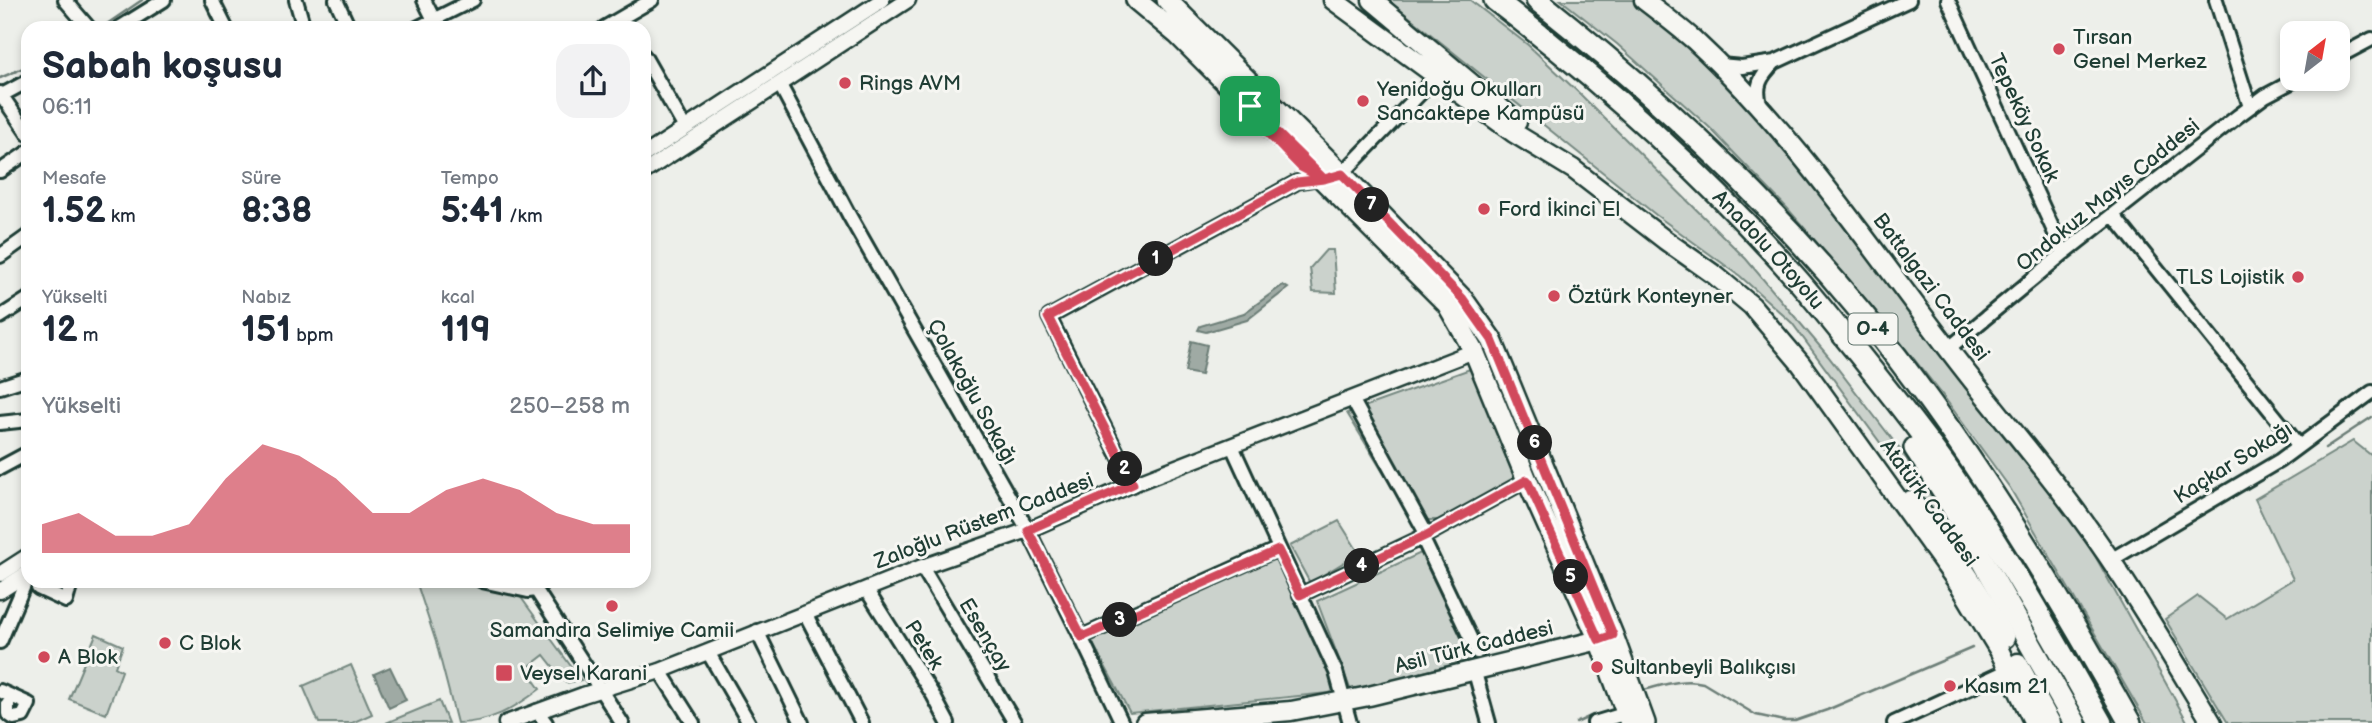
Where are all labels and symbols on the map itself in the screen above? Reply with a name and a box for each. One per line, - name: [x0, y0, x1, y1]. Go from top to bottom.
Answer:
- north arrow: [2280, 21, 2350, 91]
- place label: Tırsan Genel Merkez: [2073, 25, 2207, 74]
- marker: Tırsan Genel Merkez: [2051, 41, 2067, 57]
- street label: Tepeköy Sokak: [1983, 50, 2065, 187]
- place label: Rings AVM: [859, 71, 961, 96]
- marker: Rings AVM: [837, 75, 853, 91]
- pin: [1220, 76, 1280, 136]
- place label: Yenidoğu Okulları Sancaktepe Kampüsü: [1376, 77, 1585, 126]
- marker: Yenidoğu Okulları Sancaktepe Kampüsü: [1355, 93, 1371, 109]
- street label: Ondokuz Mayıs Caddesi: [2011, 113, 2205, 277]
- street label: Anadolu Otoyolu: [1708, 185, 1830, 314]
- pin: 7: [1354, 188, 1390, 222]
- place label: Ford İkinci El: [1498, 197, 1620, 222]
- marker: Ford İkinci El: [1476, 201, 1492, 217]
- street label: Battalgazi Caddesi: [1867, 208, 1995, 366]
- pin: 1: [1138, 242, 1174, 276]
- place label: TLS Lojistik: [2176, 265, 2285, 290]
- marker: TLS Lojistik: [2290, 269, 2306, 285]
- place label: Öztürk Konteyner: [1568, 284, 1733, 309]
- marker: Öztürk Konteyner: [1546, 288, 1562, 304]
- road number: O-4: [1848, 314, 1898, 344]
- street label: Çolakoğlu Sokağı: [922, 315, 1022, 469]
- street label: Kaçkar Sokağı: [2169, 417, 2297, 509]
- pin: 6: [1518, 426, 1552, 460]
- street label: Atatürk Caddesi: [1875, 435, 1983, 571]
- pin: 2: [1108, 452, 1142, 486]
- street label: Zaloğlu Rüstem Caddesi: [870, 468, 1097, 575]
- pin: 4: [1344, 548, 1380, 584]
- pin: 5: [1554, 560, 1588, 594]
- street label: Esençay: [953, 594, 1017, 677]
- marker: Samandıra Selimiye Camii: [604, 598, 620, 614]
- pin: 3: [1102, 602, 1138, 638]
- street label: Asil Türk Caddesi: [1392, 615, 1556, 679]
- street label: Petek: [899, 616, 949, 675]
- place label: Samandıra Selimiye Camii: [490, 618, 734, 643]
- place label: C Blok: [179, 631, 241, 656]
- marker: C Blok: [157, 635, 173, 651]
- place label: A Blok: [58, 645, 118, 670]
- marker: A Blok: [36, 649, 52, 665]
- place label: Sultanbeyli Balıkçısı: [1611, 655, 1796, 680]
- marker: Sultanbeyli Balıkçısı: [1589, 659, 1605, 675]
- place label: Veysel Karani: [520, 661, 647, 686]
- marker: Veysel Karani: [494, 663, 514, 683]
- place label: Kasım 21: [1964, 674, 2048, 699]
- marker: Kasım 21: [1942, 678, 1958, 694]

